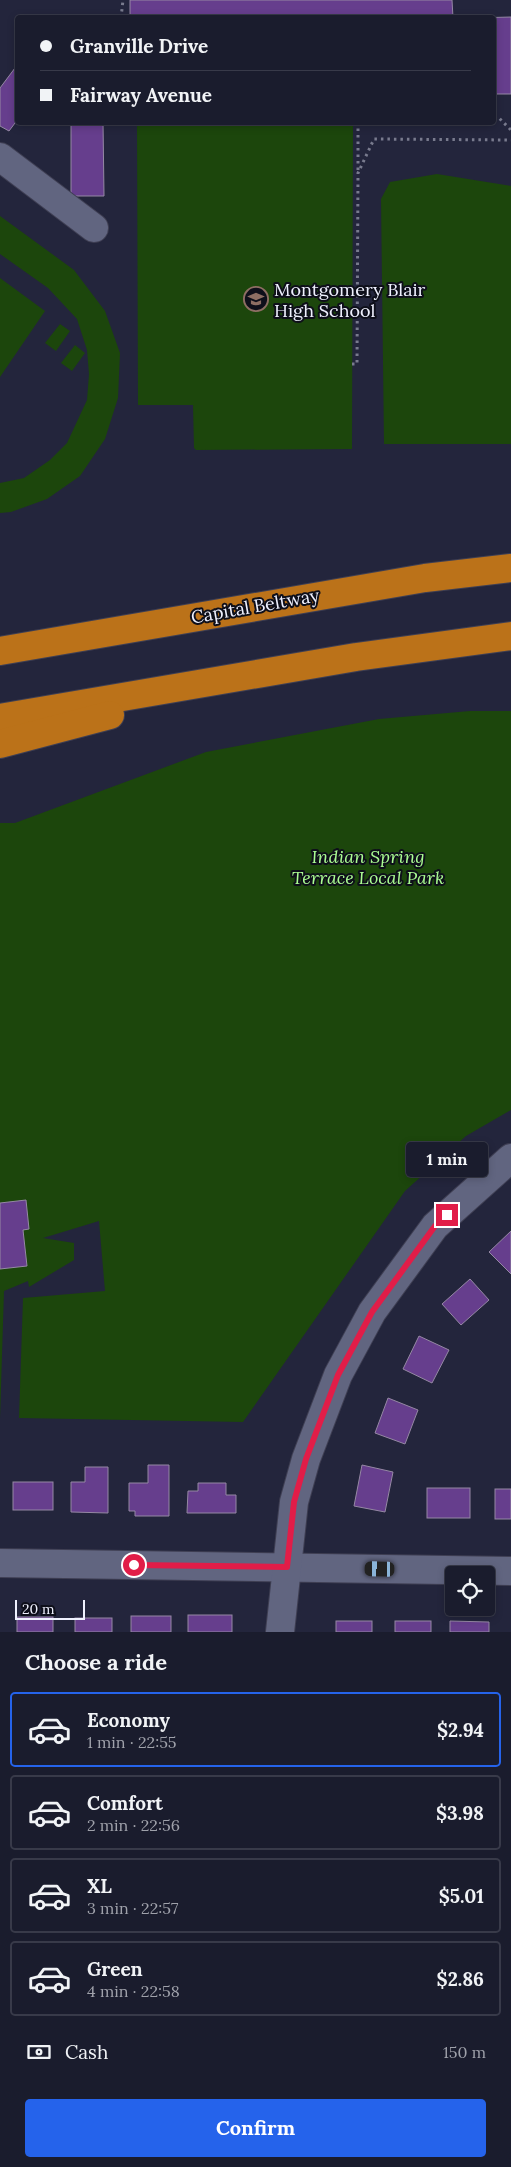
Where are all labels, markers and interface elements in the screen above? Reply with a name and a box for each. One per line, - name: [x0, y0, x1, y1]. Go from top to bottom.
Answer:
- text: Granville Drive: [70, 34, 208, 58]
- text: Fairway Avenue: [70, 83, 212, 107]
- place label: Montgomery Blair High School: [274, 278, 426, 322]
- school or university icon: Montgomery Blair High School: [243, 286, 269, 312]
- street label: Capital Beltway: [189, 583, 321, 629]
- park label: Indian Spring Terrace Local Park: [292, 845, 444, 889]
- callout: 1 min: [406, 1142, 488, 1178]
- text: 1 min: [427, 1149, 467, 1169]
- route end: [436, 1204, 458, 1226]
- route start: [123, 1554, 145, 1576]
- car: [364, 1561, 395, 1577]
- map controls: [445, 1566, 495, 1616]
- button: locate: [445, 1566, 495, 1616]
- scale bar: [15, 1597, 85, 1620]
- text: 20 m: [22, 1600, 54, 1618]
- text: Choose a ride: [25, 1648, 167, 1676]
- icon: car: [27, 1707, 72, 1752]
- text: Economy: [87, 1708, 170, 1732]
- text: $2.94: [437, 1718, 484, 1742]
- text: 1 min · 22:55: [87, 1732, 177, 1752]
- icon: car: [27, 1790, 72, 1835]
- text: Comfort: [87, 1791, 163, 1815]
- text: $3.98: [436, 1801, 484, 1825]
- text: 2 min · 22:56: [87, 1815, 180, 1835]
- icon: car: [27, 1873, 72, 1918]
- text: XL: [87, 1874, 112, 1898]
- text: $5.01: [439, 1884, 484, 1908]
- text: 3 min · 22:57: [87, 1898, 178, 1918]
- icon: car: [27, 1956, 72, 2001]
- text: Green: [87, 1957, 143, 1981]
- text: $2.86: [436, 1967, 484, 1991]
- text: 4 min · 22:58: [87, 1981, 180, 2001]
- icon: cash: [25, 2038, 53, 2066]
- text: Cash: [65, 2040, 108, 2064]
- text: 150 m: [443, 2042, 486, 2062]
- button: Confirm: [25, 2099, 486, 2157]

